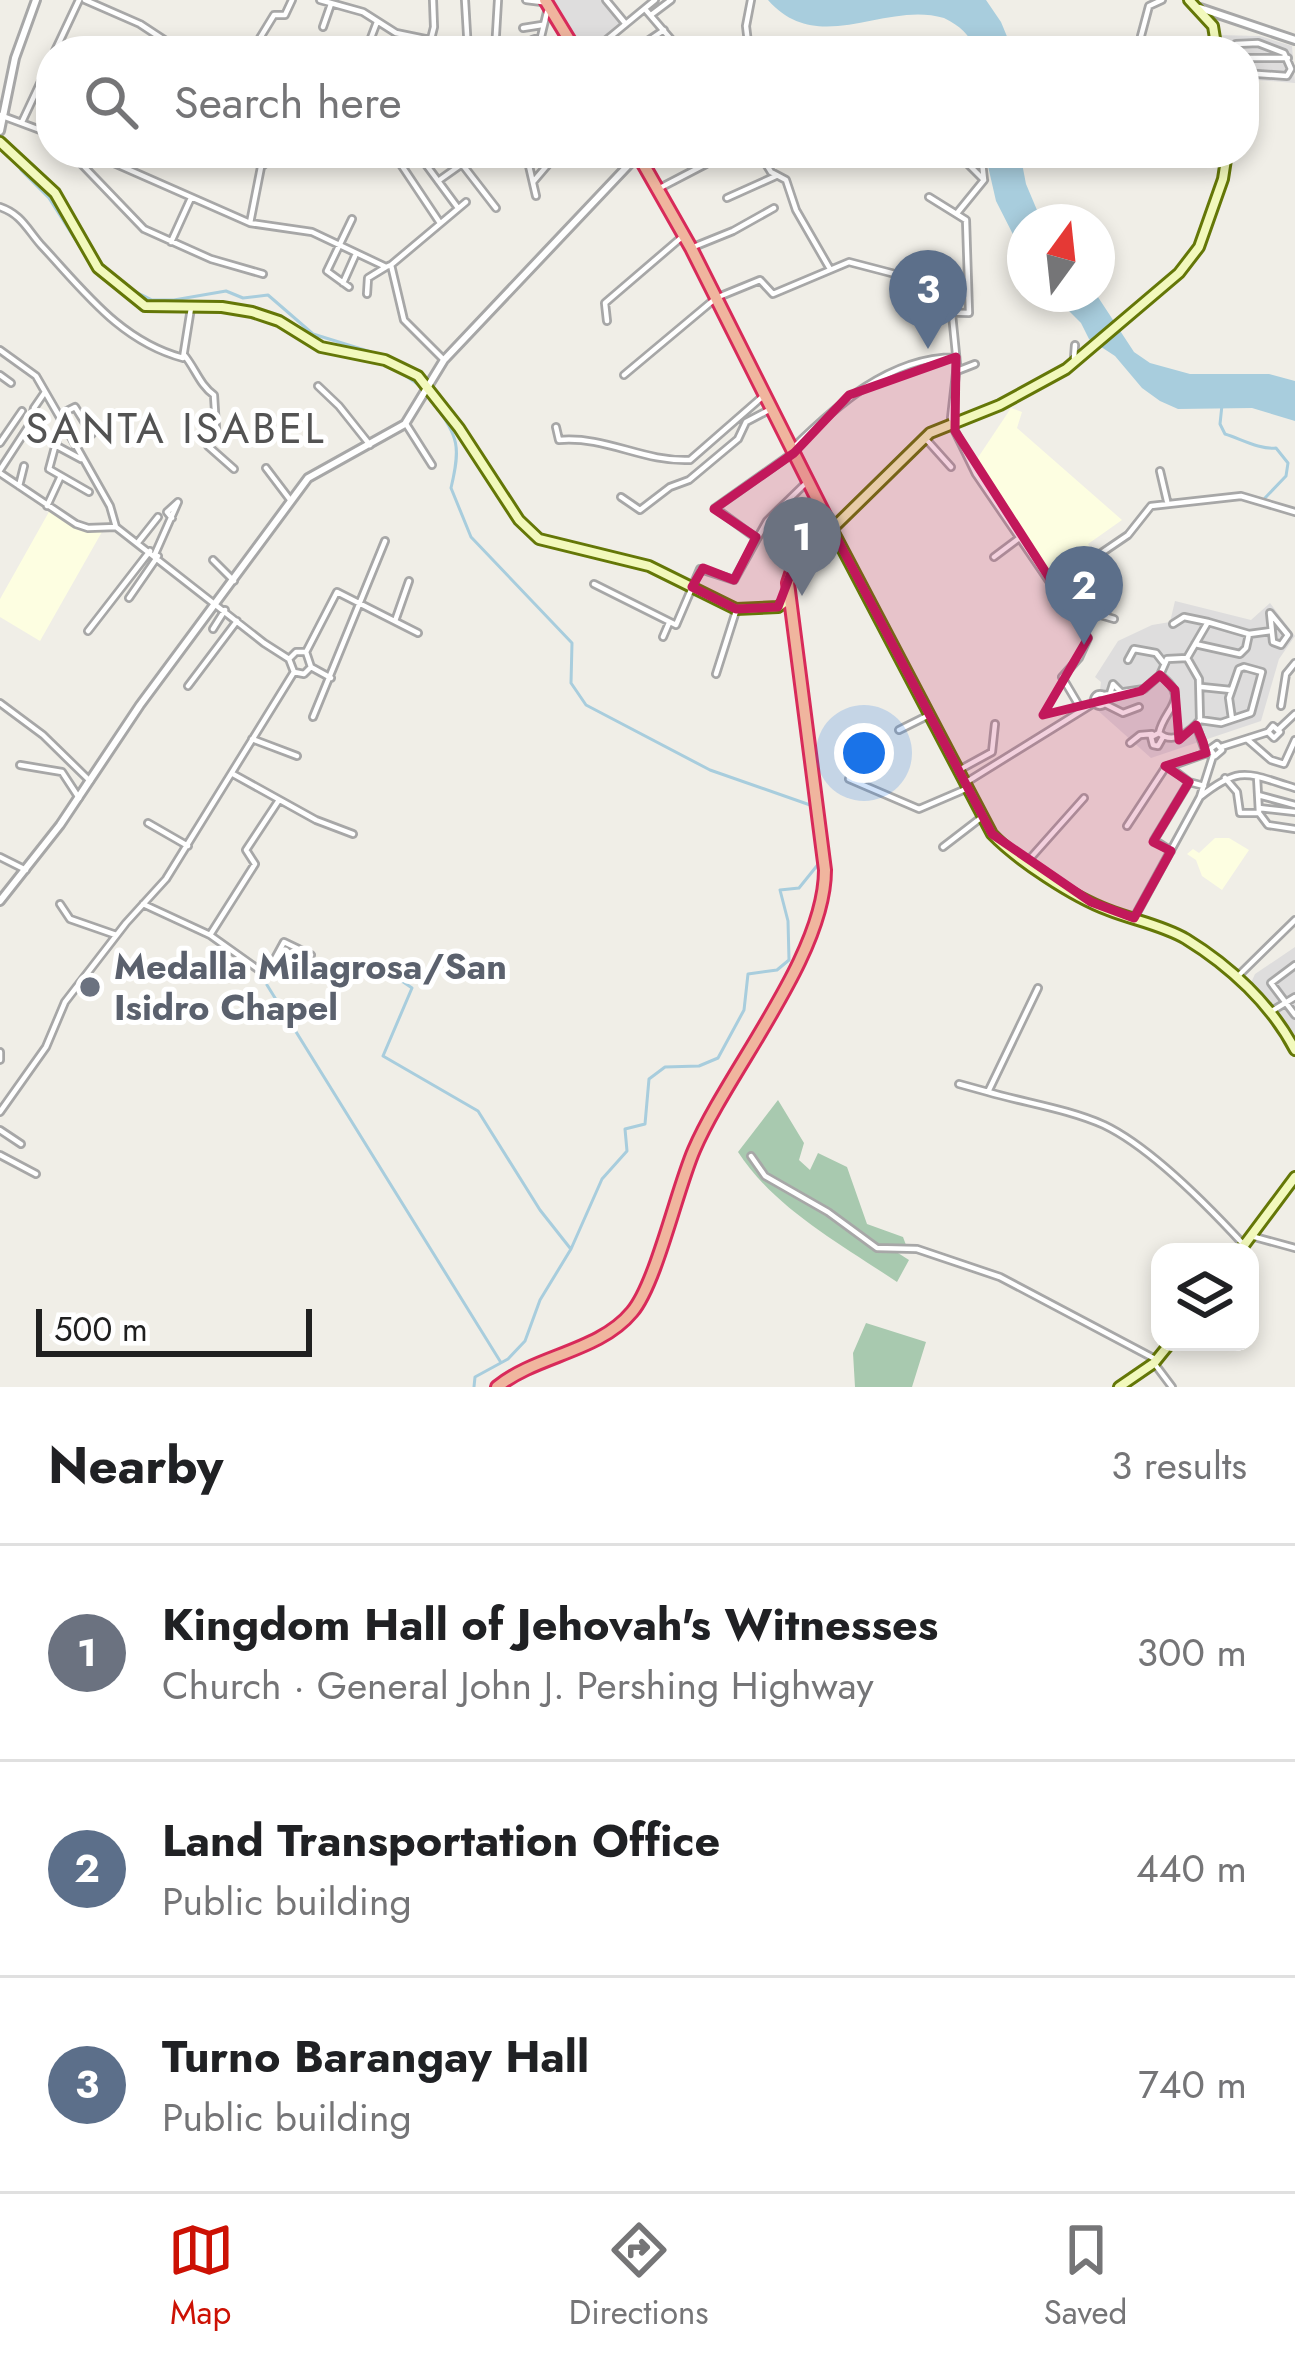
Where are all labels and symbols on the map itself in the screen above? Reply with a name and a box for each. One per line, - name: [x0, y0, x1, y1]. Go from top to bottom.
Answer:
- north arrow: [1007, 204, 1115, 312]
- pin: 3: [889, 250, 967, 349]
- district label: SANTA ISABEL: [25, 398, 327, 459]
- pin: 1: [763, 497, 841, 596]
- pin: 2: [1045, 546, 1123, 645]
- your location: [834, 723, 894, 783]
- place label: Medalla Milagrosa/San Isidro Chapel: [114, 940, 507, 1033]
- marker: Medalla Milagrosa/San Isidro Chapel: [77, 974, 103, 1000]
- scale bar: [36, 1303, 312, 1356]

